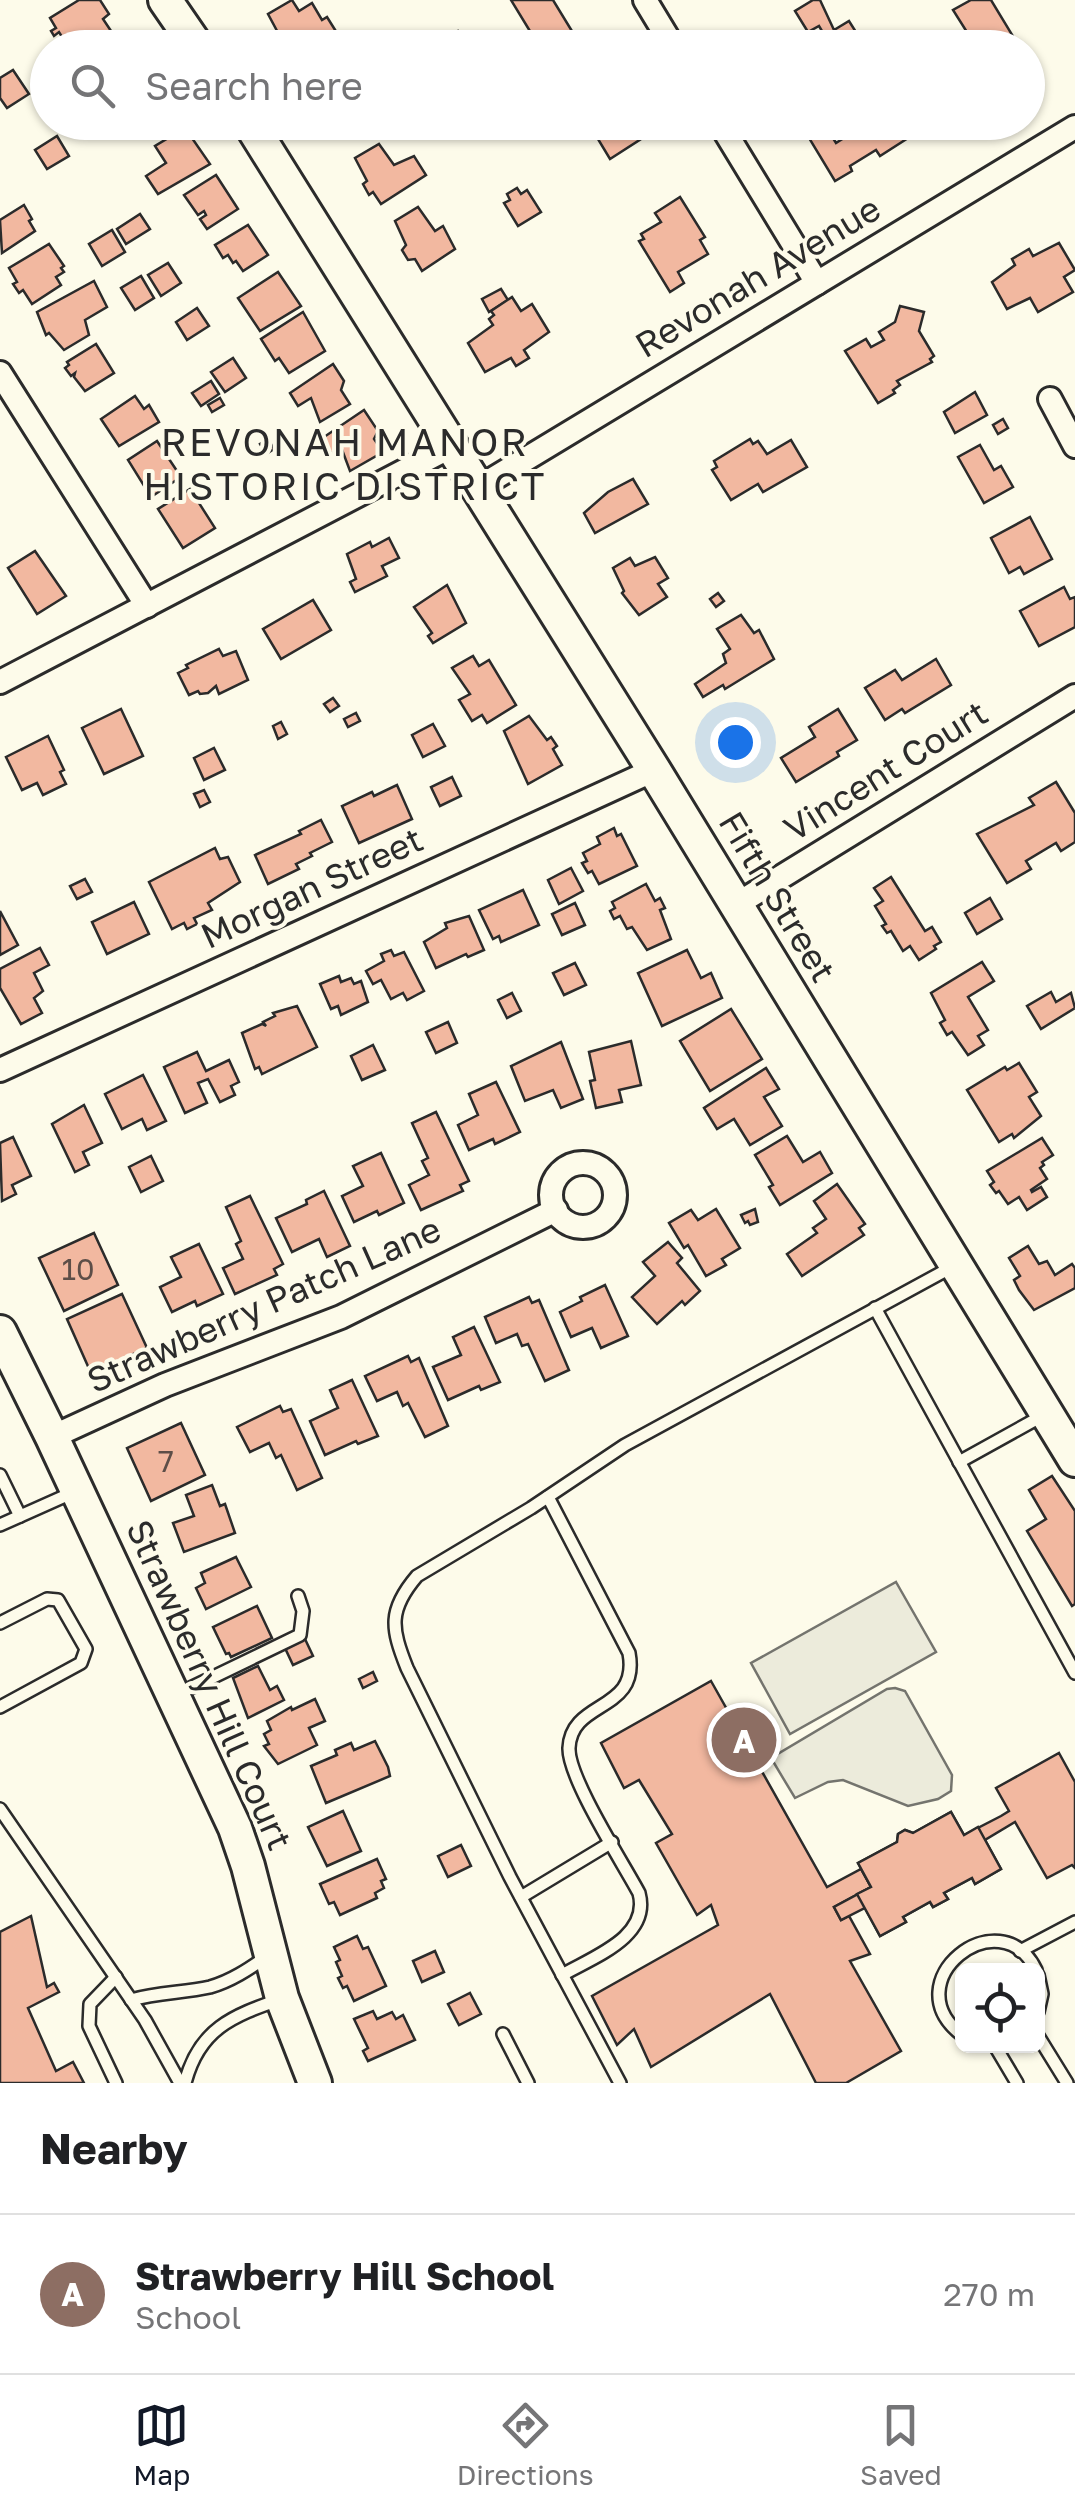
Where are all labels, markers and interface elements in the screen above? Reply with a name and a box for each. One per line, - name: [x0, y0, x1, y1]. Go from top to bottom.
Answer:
- search box: [30, 30, 1045, 140]
- icon: search: [65, 58, 120, 113]
- text: Search here: [145, 63, 363, 108]
- street label: Revonah Avenue: [627, 187, 887, 366]
- district label: REVONAH MANOR HISTORIC DISTRICT: [143, 419, 547, 508]
- street label: Vincent Court: [776, 691, 995, 849]
- your location: [710, 717, 761, 768]
- street label: Fifth Street: [711, 804, 845, 989]
- street label: Morgan Street: [194, 817, 429, 957]
- street label: Strawberry Patch Lane: [80, 1207, 447, 1401]
- house number: 10: [61, 1251, 95, 1287]
- house number: 7: [158, 1443, 174, 1479]
- street label: Strawberry Hill Court: [118, 1513, 302, 1856]
- pin: A: [712, 1702, 776, 1778]
- map controls: [955, 1963, 1045, 2053]
- button: locate: [955, 1963, 1045, 2053]
- text: Nearby: [40, 2123, 188, 2173]
- text: Strawberry Hill School: [135, 2253, 554, 2298]
- text: A: [61, 2275, 84, 2313]
- text: 270 m: [943, 2275, 1035, 2313]
- text: School: [135, 2298, 241, 2336]
- tab: Map: [133, 2398, 190, 2491]
- tab: Directions: [457, 2398, 594, 2491]
- tab: Saved: [860, 2398, 942, 2491]

